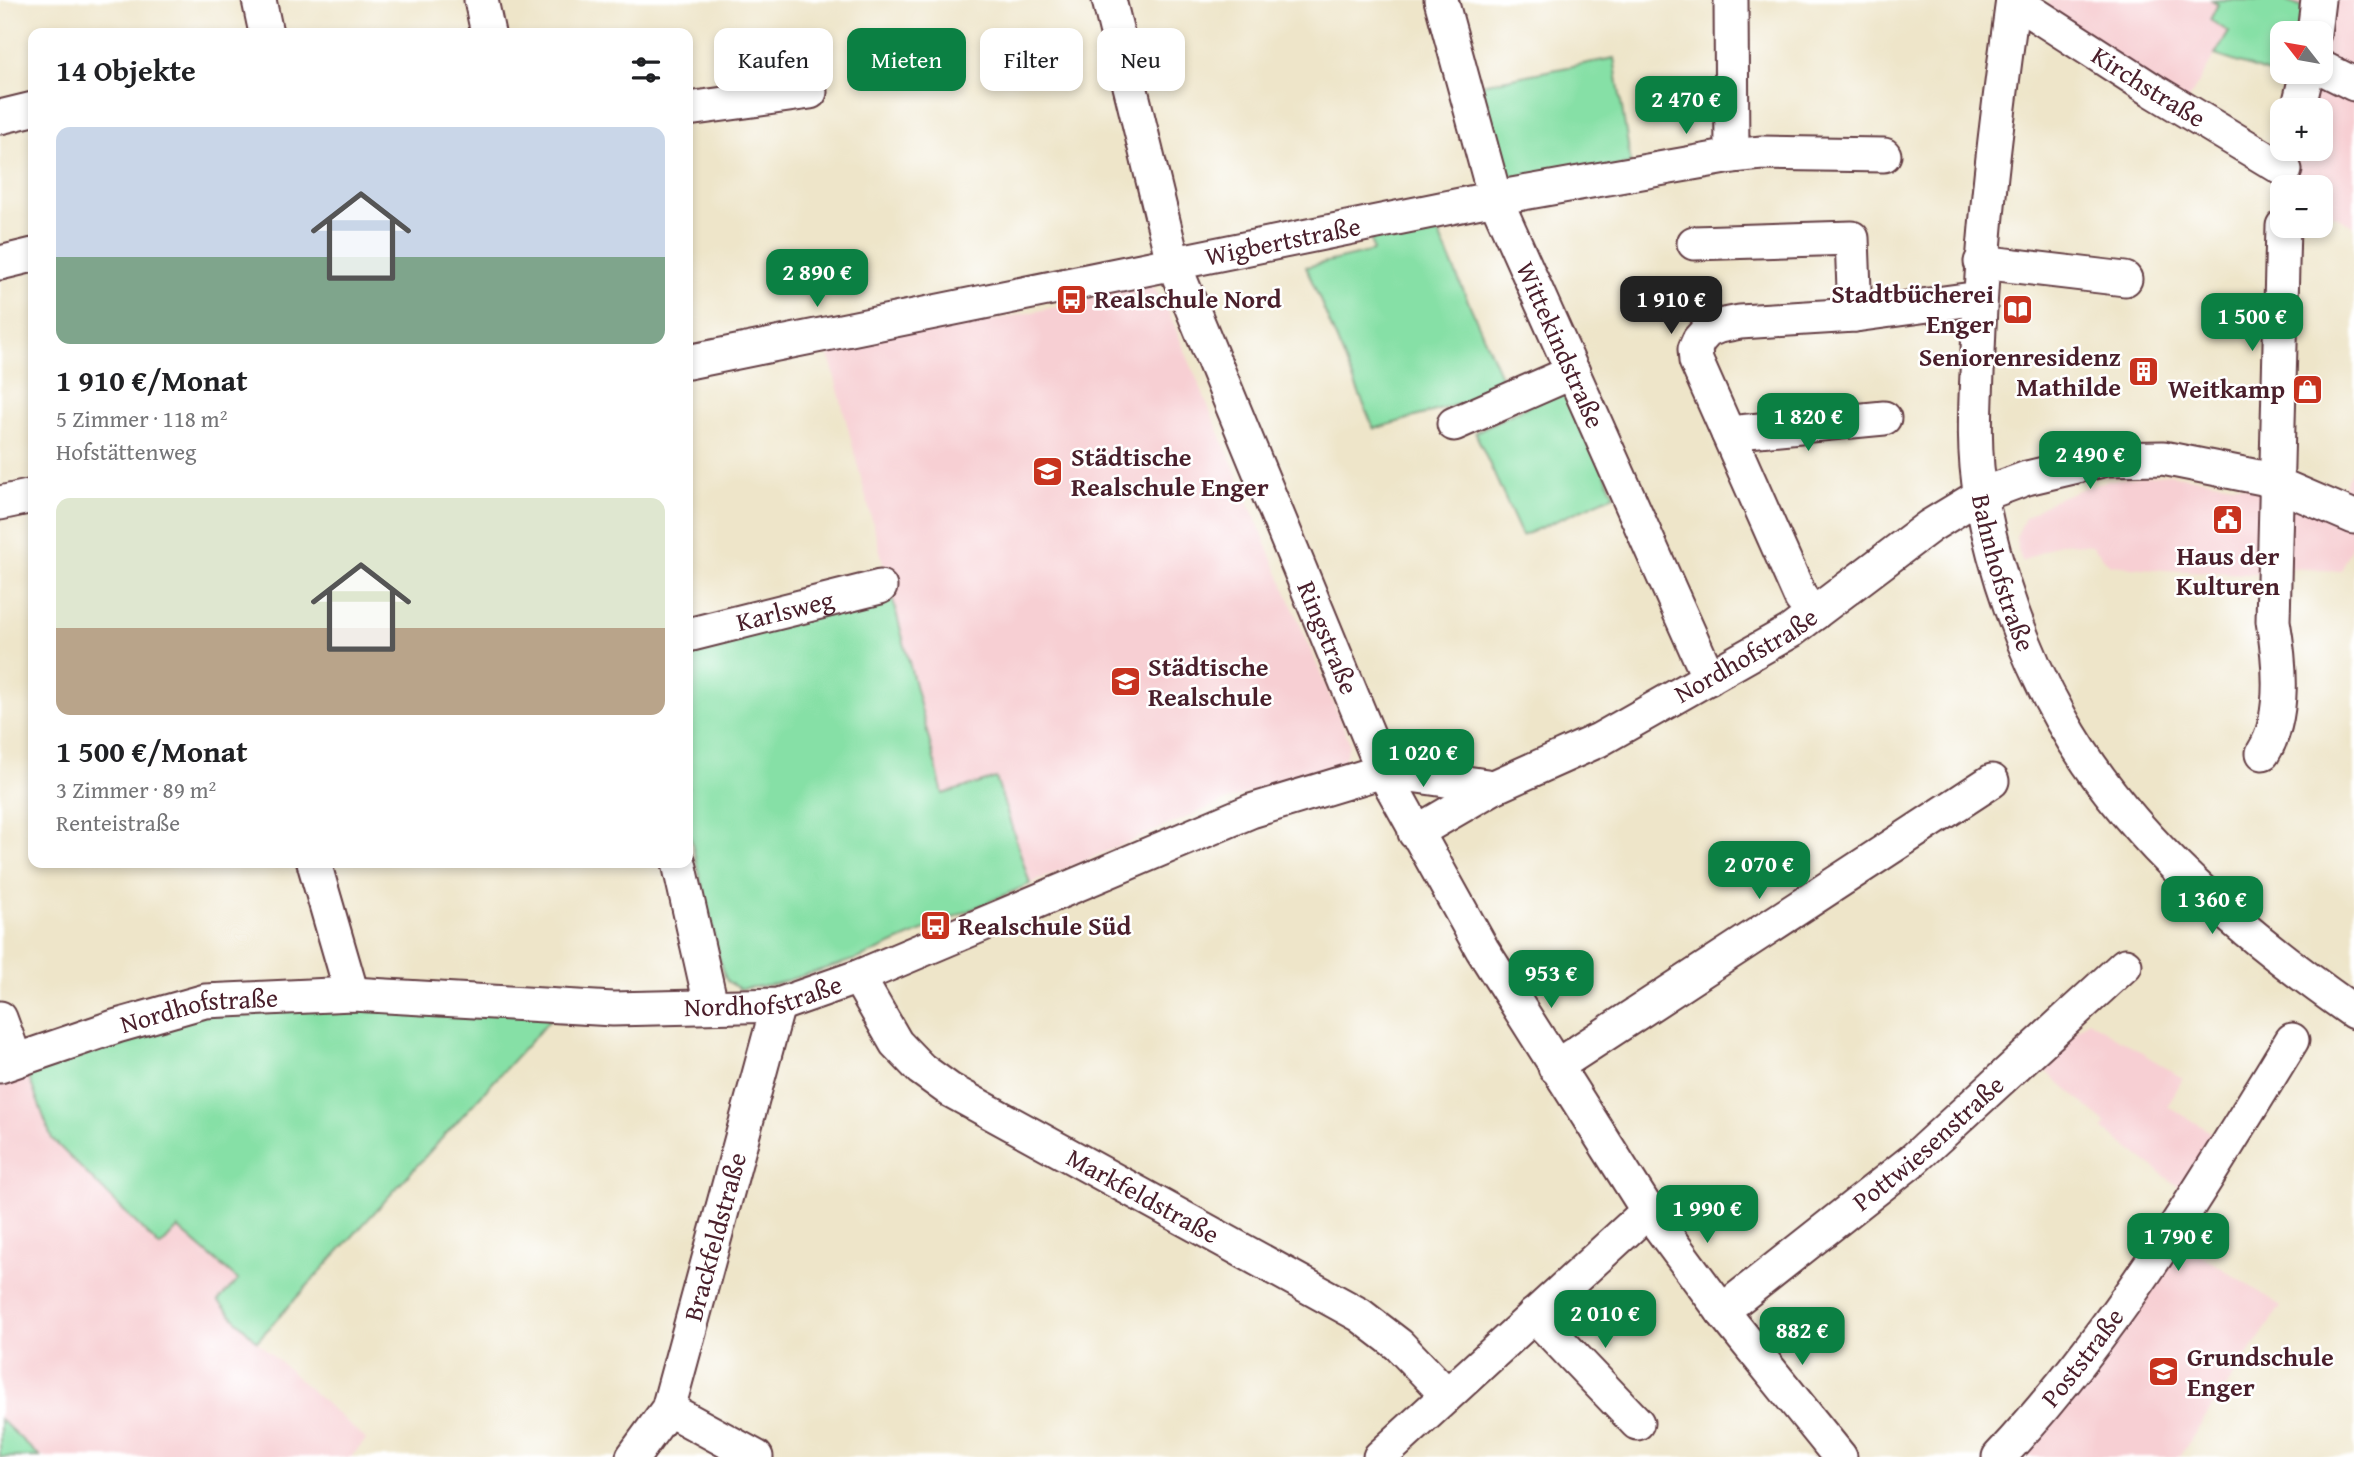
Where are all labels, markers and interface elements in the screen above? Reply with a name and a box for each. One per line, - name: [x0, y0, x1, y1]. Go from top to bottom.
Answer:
- north arrow: [2270, 21, 2333, 84]
- map controls: [2270, 21, 2333, 238]
- chip: Kaufen: [714, 28, 833, 91]
- chip: Mieten: [847, 28, 966, 91]
- chip: Filter: [980, 28, 1083, 91]
- chip: Neu: [1097, 28, 1185, 91]
- street label: Kirchstraße: [2084, 36, 2214, 137]
- text: 14 Objekte: [56, 48, 196, 92]
- icon: filters: [627, 51, 665, 89]
- pin: 2 470 €: [1621, 76, 1751, 136]
- text: 2 470 €: [1651, 82, 1721, 115]
- button: +: [2270, 98, 2333, 161]
- icon: home: [298, 173, 424, 299]
- button: −: [2270, 175, 2333, 238]
- street label: Wigbertstraße: [1202, 206, 1364, 275]
- pin: 2 890 €: [752, 250, 882, 309]
- text: 2 890 €: [782, 255, 852, 288]
- street label: Wittekindstraße: [1507, 255, 1615, 434]
- place label: Stadtbücherei Enger: [1831, 274, 1994, 343]
- pin: 1 910 €: [1606, 276, 1736, 336]
- place label: Realschule Nord: [1094, 279, 1282, 318]
- bus stop icon: Realschule Nord: [1054, 282, 1088, 316]
- text: 1 910 €: [1636, 282, 1706, 315]
- library icon: Stadtbücherei Enger: [2000, 292, 2034, 326]
- pin: 1 500 €: [2187, 294, 2317, 353]
- text: 1 500 €: [2217, 299, 2287, 332]
- place label: Seniorenresidenz Mathilde: [1919, 337, 2121, 406]
- building icon: Seniorenresidenz Mathilde: [2127, 355, 2161, 389]
- text: 1 910 €/Monat: [56, 358, 248, 402]
- place label: Weitkamp: [2168, 369, 2285, 408]
- shop icon: Weitkamp: [2291, 372, 2325, 406]
- pin: 1 820 €: [1743, 393, 1873, 453]
- text: 1 820 €: [1773, 399, 1843, 432]
- text: 5 Zimmer · 118 m²: [56, 402, 227, 435]
- pin: 2 490 €: [2025, 432, 2155, 491]
- text: Hofstättenweg: [56, 435, 197, 468]
- place label: Städtische Realschule Enger: [1071, 437, 1269, 506]
- text: 2 490 €: [2055, 437, 2125, 470]
- school or university icon: Städtische Realschule Enger: [1031, 455, 1065, 489]
- street label: Bahnhofstraße: [1962, 491, 2046, 657]
- public building icon: Haus der Kulturen: [2211, 503, 2245, 537]
- place label: Haus der Kulturen: [2176, 536, 2281, 605]
- icon: home: [298, 544, 424, 670]
- street label: Ringstraße: [1288, 575, 1369, 700]
- street label: Karlsweg: [732, 579, 838, 641]
- street label: Nordhofstraße: [1667, 598, 1826, 712]
- place label: Städtische Realschule: [1148, 647, 1272, 716]
- school or university icon: Städtische Realschule: [1108, 665, 1142, 699]
- text: 1 500 €/Monat: [56, 729, 248, 773]
- pin: 1 020 €: [1358, 730, 1488, 789]
- text: 1 020 €: [1388, 735, 1458, 768]
- text: 3 Zimmer · 89 m²: [56, 773, 216, 806]
- text: Renteistraße: [56, 806, 180, 839]
- pin: 2 070 €: [1694, 842, 1824, 901]
- text: 2 070 €: [1724, 847, 1794, 880]
- pin: 1 360 €: [2147, 876, 2277, 936]
- text: 1 360 €: [2177, 882, 2247, 915]
- place label: Realschule Süd: [958, 906, 1131, 945]
- bus stop icon: Realschule Süd: [918, 909, 952, 943]
- pin: 953 €: [1502, 950, 1600, 1010]
- text: 953 €: [1525, 956, 1577, 989]
- street label: Nordhofstraße: [683, 964, 847, 1026]
- street label: Nordhofstraße: [115, 978, 279, 1043]
- street label: Pottwiesenstraße: [1844, 1066, 2013, 1220]
- street label: Markfeldstraße: [1060, 1138, 1227, 1253]
- street label: Brackfeldstraße: [673, 1148, 756, 1325]
- pin: 1 990 €: [1642, 1186, 1772, 1245]
- text: 1 990 €: [1672, 1191, 1742, 1224]
- pin: 1 790 €: [2113, 1214, 2243, 1273]
- text: 1 790 €: [2143, 1219, 2213, 1252]
- pin: 2 010 €: [1540, 1290, 1670, 1350]
- text: 2 010 €: [1570, 1296, 1640, 1329]
- street label: Poststraße: [2031, 1299, 2133, 1415]
- pin: 882 €: [1753, 1308, 1851, 1367]
- text: 882 €: [1776, 1313, 1828, 1346]
- place label: Grundschule Enger: [2187, 1337, 2334, 1406]
- school or university icon: Grundschule Enger: [2147, 1355, 2181, 1389]

